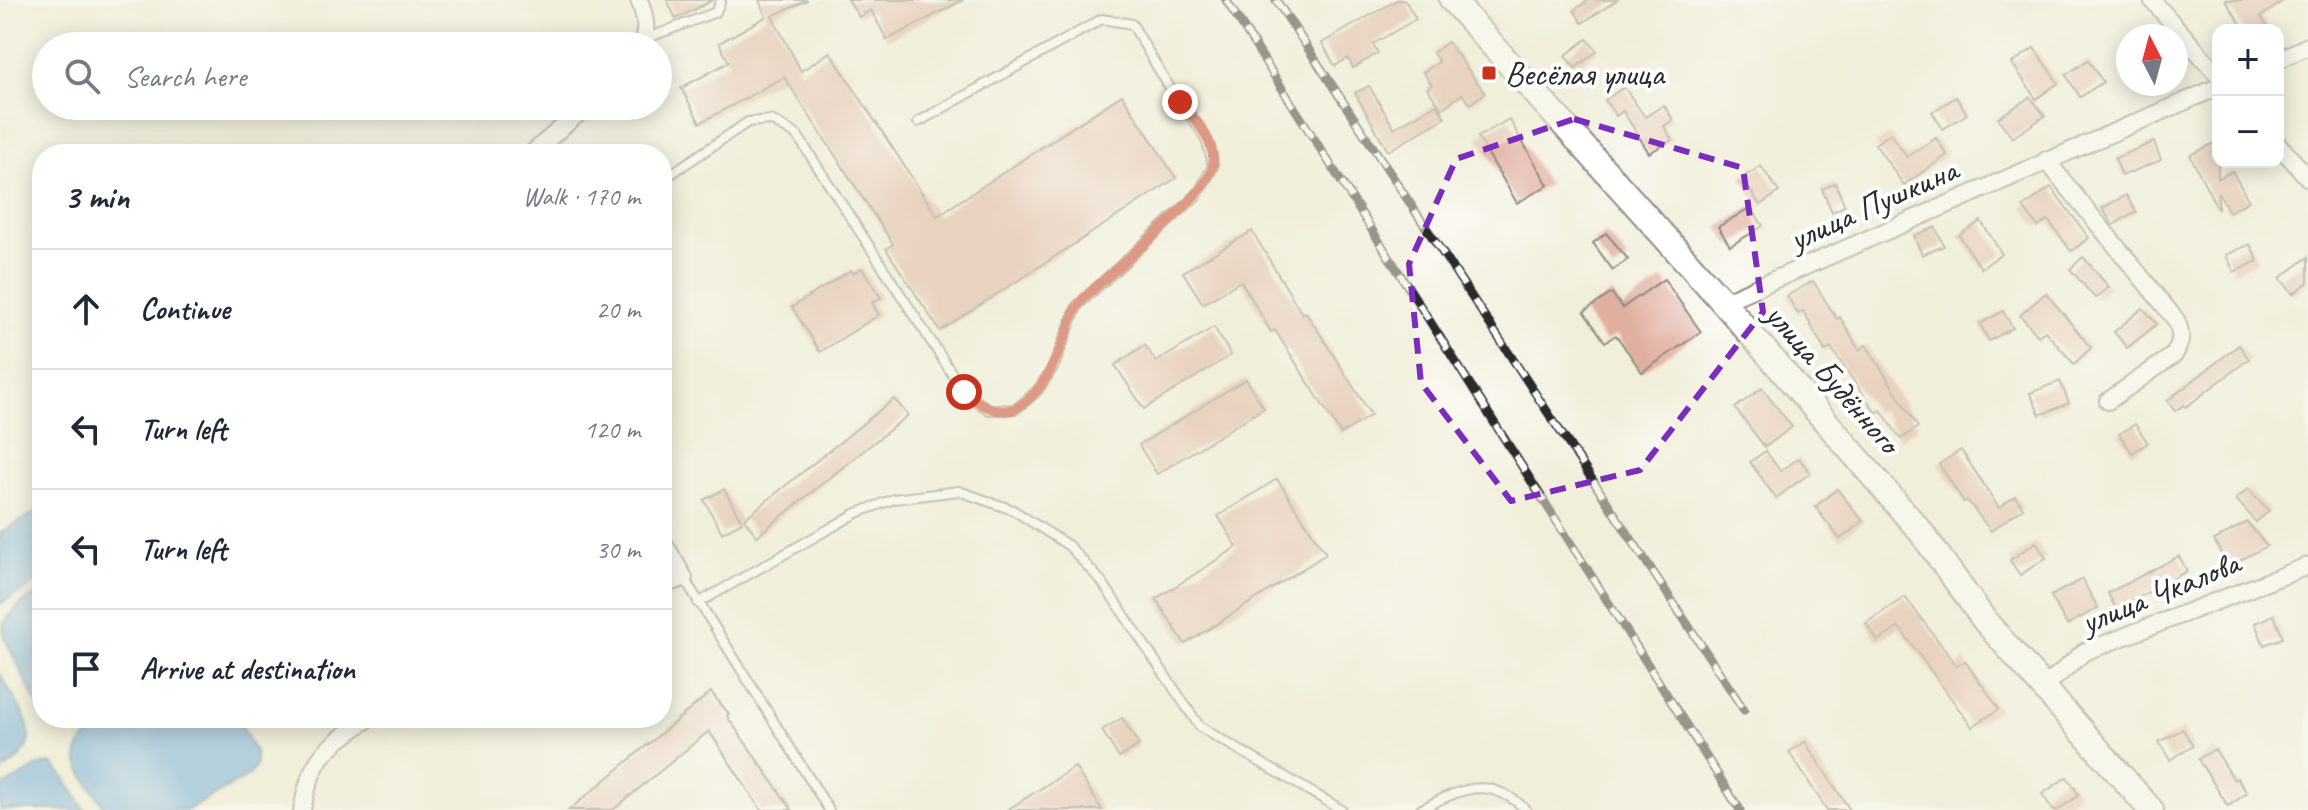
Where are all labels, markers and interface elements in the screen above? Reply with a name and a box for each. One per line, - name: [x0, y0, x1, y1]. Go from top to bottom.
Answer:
- north arrow: [2116, 24, 2188, 96]
- map controls: [2212, 24, 2284, 168]
- button: +: [2212, 24, 2284, 96]
- search box: [32, 32, 672, 120]
- place label: Весёлая улица: [1505, 52, 1666, 95]
- icon: search: [60, 54, 104, 98]
- text: Search here: [124, 57, 246, 95]
- marker: Весёлая улица: [1480, 64, 1498, 82]
- route end: [1162, 84, 1198, 120]
- button: −: [2212, 96, 2284, 168]
- street label: улица Пушкина: [1780, 147, 1966, 261]
- text: 3 min: [64, 175, 129, 218]
- text: Walk · 170 m: [523, 180, 640, 213]
- icon: ahead: [64, 287, 108, 331]
- text: Continue: [140, 290, 230, 328]
- text: 20 m: [596, 293, 640, 326]
- street label: улица Будённого: [1755, 293, 1913, 465]
- route start: [946, 374, 982, 410]
- icon: left: [64, 407, 108, 451]
- text: Turn left: [140, 410, 227, 448]
- text: 120 m: [584, 413, 640, 446]
- icon: left: [64, 527, 108, 571]
- text: Turn left: [140, 530, 227, 568]
- text: 30 m: [596, 533, 640, 566]
- street label: улица Чкалова: [2073, 540, 2248, 644]
- icon: arrive: [64, 647, 108, 691]
- text: Arrive at destination: [140, 650, 355, 688]

